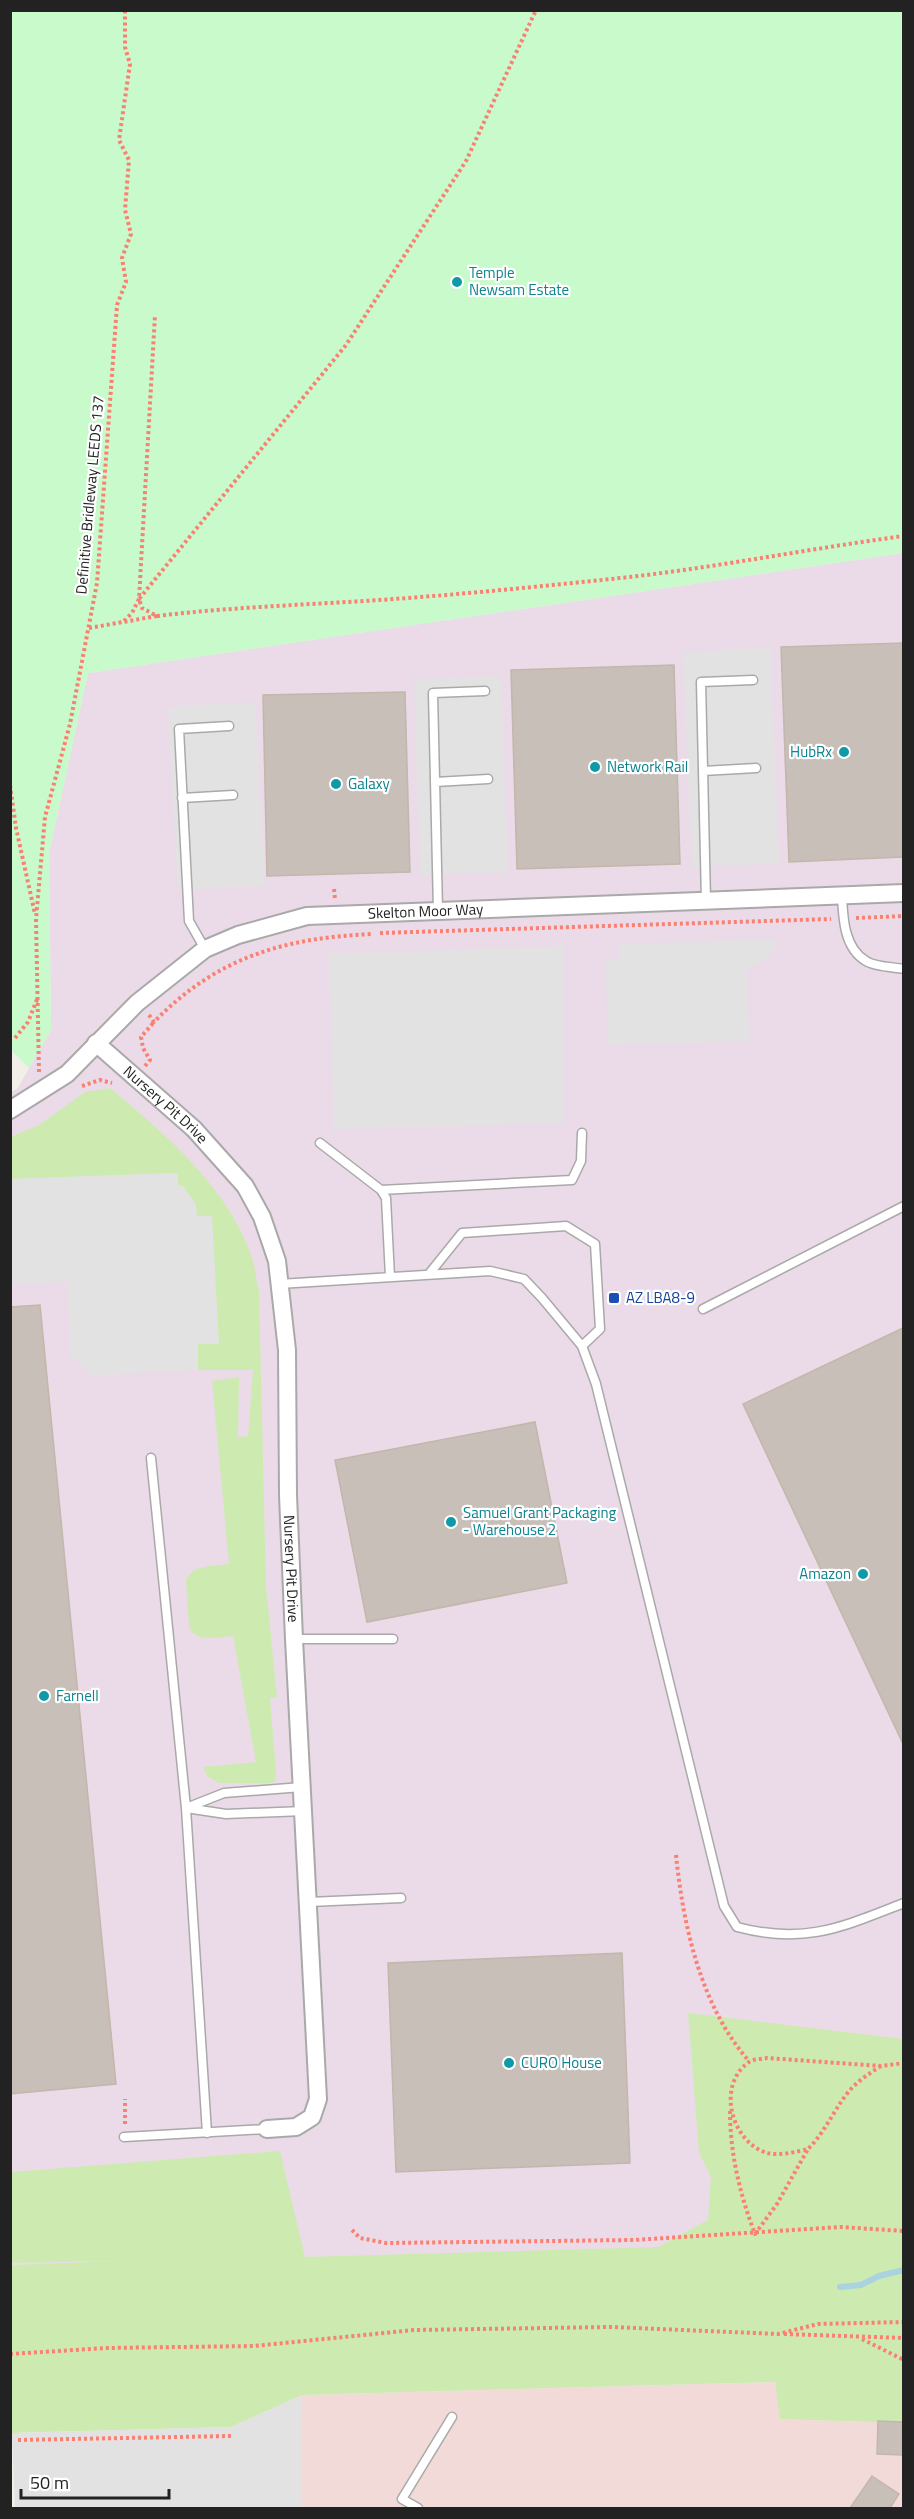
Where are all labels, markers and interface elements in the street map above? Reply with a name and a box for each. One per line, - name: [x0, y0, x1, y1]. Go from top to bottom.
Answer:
- place label: Temple Newsam Estate: [469, 261, 569, 301]
- marker: Temple Newsam Estate: [450, 275, 464, 289]
- street label: Definitive Bridleway LEEDS 137: [69, 395, 110, 595]
- place label: HubRx: [790, 740, 832, 763]
- marker: HubRx: [837, 745, 851, 759]
- place label: Network Rail: [607, 755, 688, 778]
- marker: Network Rail: [588, 760, 602, 774]
- place label: Galaxy: [348, 772, 390, 795]
- marker: Galaxy: [329, 777, 343, 791]
- street label: Skelton Moor Way: [367, 897, 484, 925]
- street label: Nursery Pit Drive: [118, 1060, 214, 1148]
- place label: AZ LBA8-9: [626, 1286, 695, 1309]
- marker: AZ LBA8-9: [607, 1291, 621, 1305]
- place label: Samuel Grant Packaging - Warehouse 2: [463, 1501, 617, 1541]
- street label: Nursery Pit Drive: [278, 1515, 305, 1623]
- marker: Samuel Grant Packaging - Warehouse 2: [444, 1515, 458, 1529]
- place label: Amazon: [799, 1562, 851, 1585]
- marker: Amazon: [856, 1567, 870, 1581]
- place label: Farnell: [56, 1684, 99, 1707]
- marker: Farnell: [37, 1689, 51, 1703]
- place label: CURO House: [521, 2051, 602, 2074]
- marker: CURO House: [502, 2056, 516, 2070]
- scale bar: [21, 2462, 170, 2500]
- text: 50 m: [30, 2469, 69, 2496]

